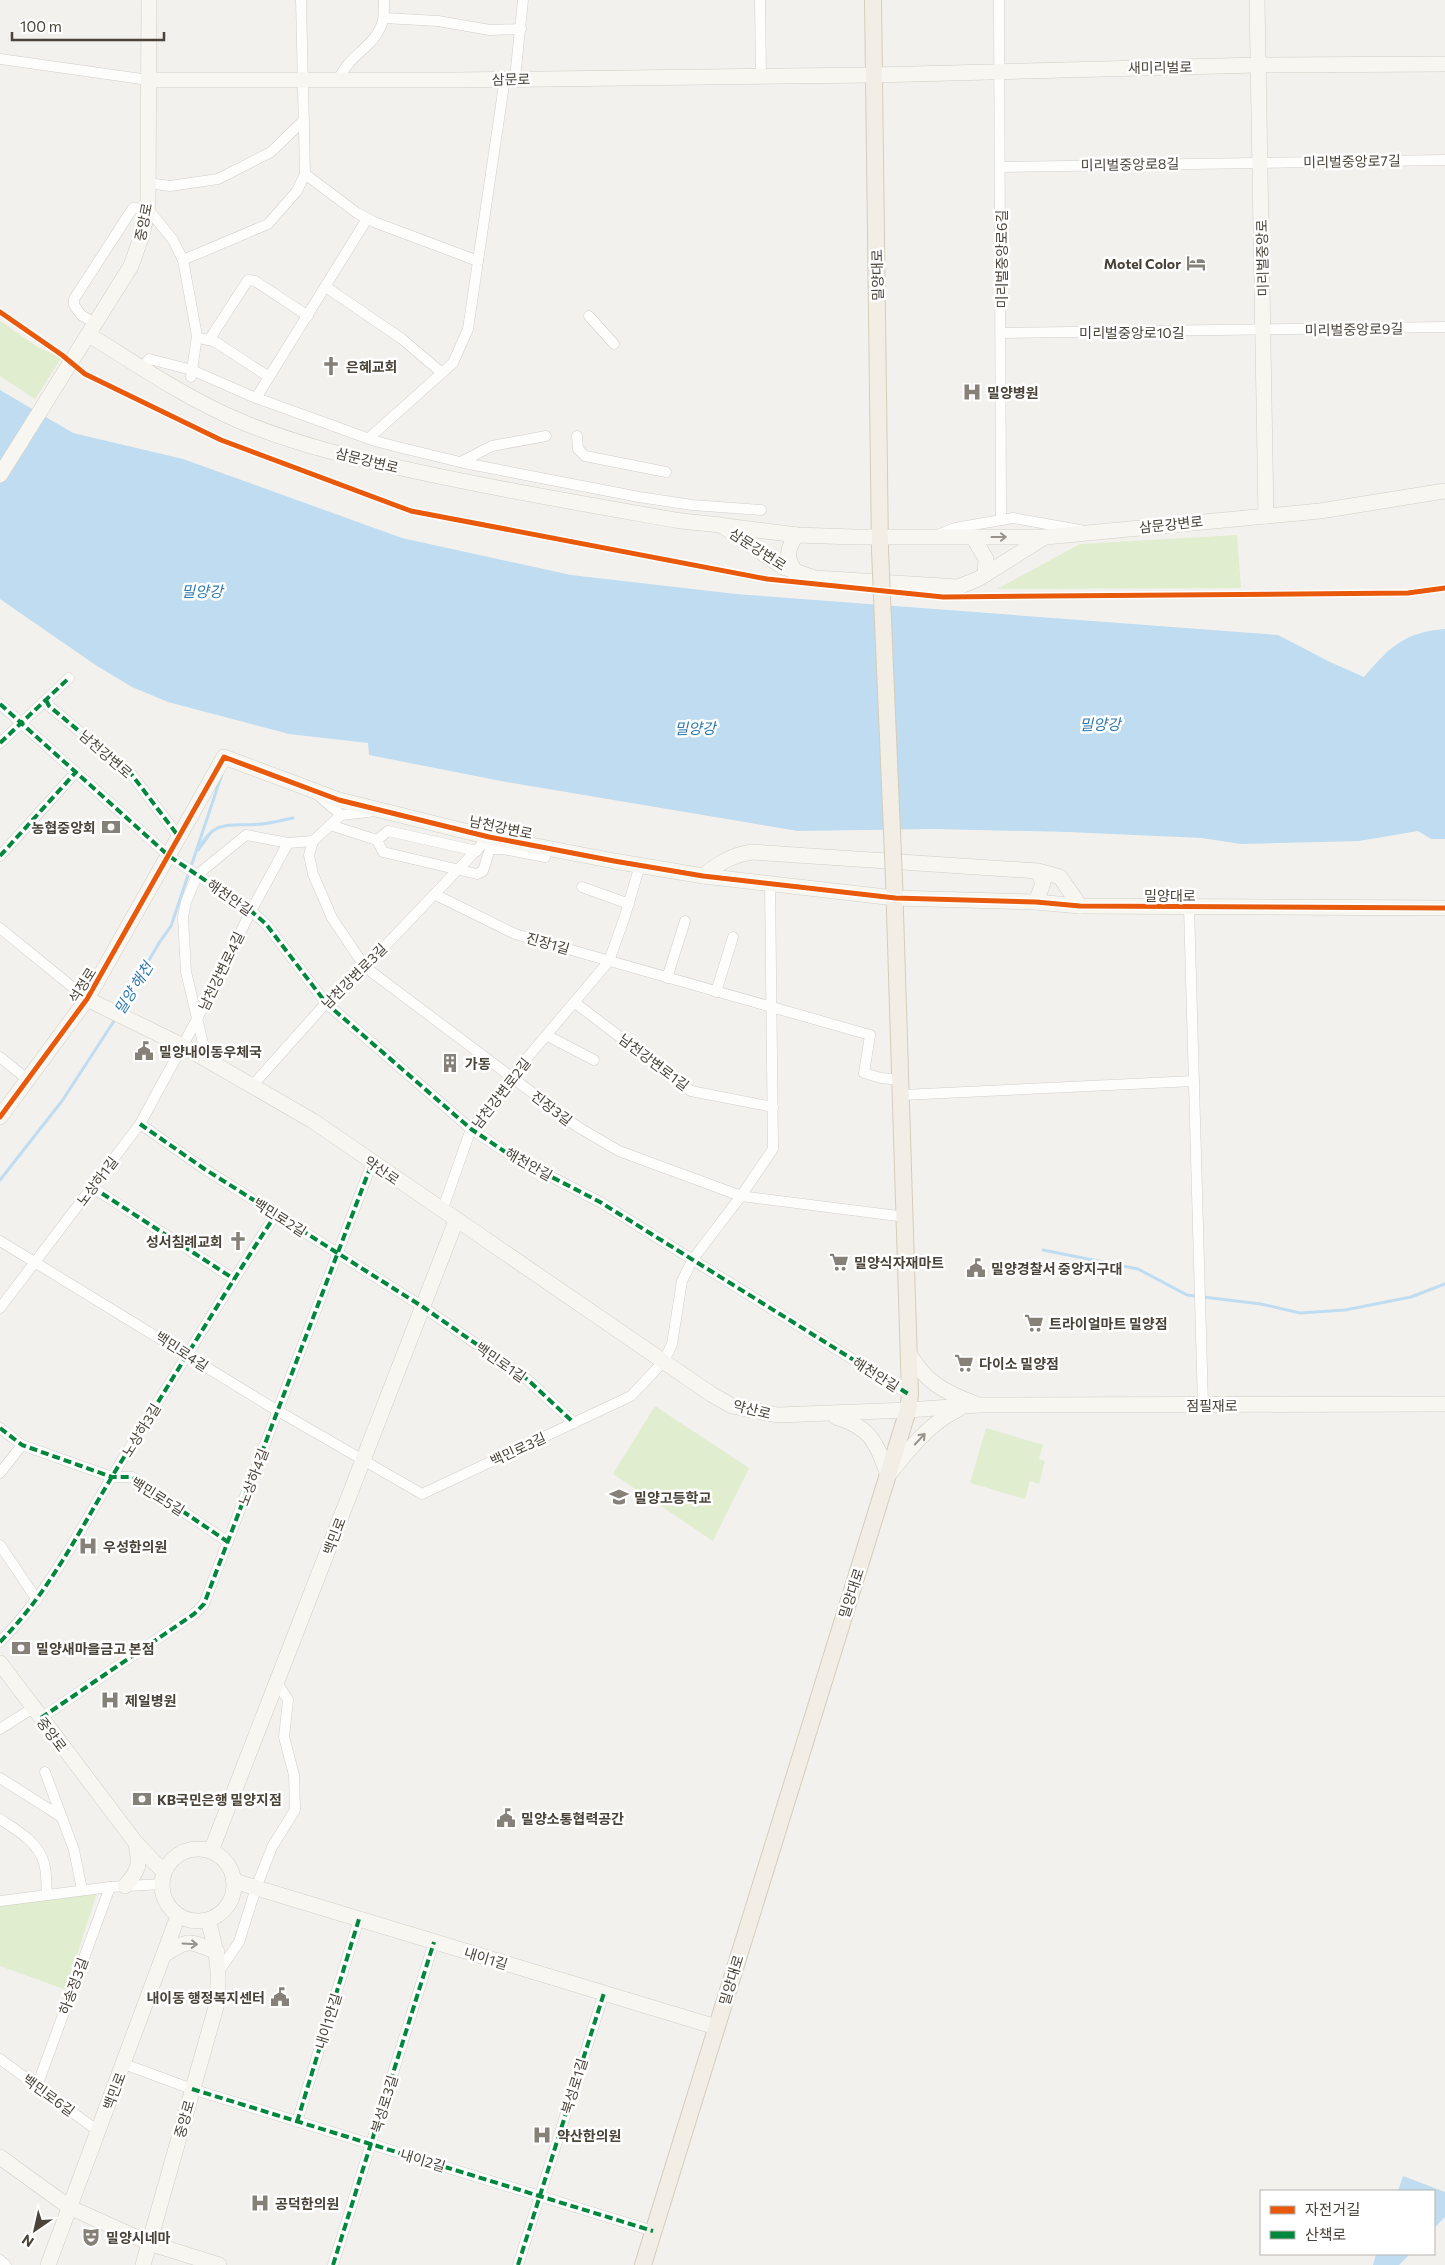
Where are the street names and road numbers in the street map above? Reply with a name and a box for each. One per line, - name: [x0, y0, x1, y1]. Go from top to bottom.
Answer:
- street label: 새미리벌로: [1128, 58, 1192, 76]
- street label: 삼문로: [492, 70, 531, 88]
- street label: 미리벌중앙로7길: [1303, 152, 1401, 170]
- street label: 미리벌중앙로8길: [1081, 155, 1179, 173]
- street label: 중앙로: [131, 201, 155, 243]
- street label: 미리벌중앙로6길: [993, 210, 1010, 308]
- street label: 미리벌중앙로: [1253, 219, 1271, 297]
- street label: 밀양대로: [868, 249, 886, 301]
- street label: 미리벌중앙로9길: [1305, 320, 1403, 338]
- street label: 미리벌중앙로10길: [1079, 324, 1185, 341]
- street label: 삼문강변로: [334, 444, 400, 476]
- street label: 삼문강변로: [1138, 512, 1204, 536]
- street label: 삼문강변로: [726, 524, 790, 574]
- street label: 남천강변로: [76, 726, 136, 782]
- street label: 남천강변로: [468, 812, 534, 842]
- street label: 해천안길: [204, 875, 256, 919]
- street label: 밀양대로: [1144, 887, 1196, 904]
- street label: 남천강변로4길: [195, 929, 247, 1013]
- street label: 진장1길: [524, 929, 572, 957]
- street label: 남천강변로3길: [318, 940, 390, 1012]
- street label: 석정로: [65, 964, 100, 1006]
- street label: 남천강변로1길: [616, 1030, 692, 1094]
- street label: 남천강변로2길: [468, 1054, 534, 1132]
- street label: 진장3길: [528, 1087, 576, 1129]
- street label: 해천안길: [502, 1144, 556, 1184]
- street label: 약산로: [361, 1152, 403, 1188]
- street label: 노상하1길: [73, 1153, 121, 1209]
- street label: 백민로2길: [250, 1194, 310, 1240]
- street label: 백민로4길: [152, 1328, 212, 1374]
- street label: 백민로1길: [473, 1339, 529, 1385]
- street label: 해천안길: [850, 1353, 902, 1395]
- street label: 약산로: [731, 1396, 773, 1422]
- street label: 점필재로: [1186, 1397, 1238, 1414]
- street label: 노상하3길: [118, 1400, 164, 1460]
- street label: 백민로3길: [487, 1429, 549, 1469]
- street label: 노상하4길: [234, 1446, 272, 1508]
- street label: 백민로5길: [128, 1473, 188, 1519]
- street label: 백민로: [319, 1515, 349, 1557]
- street label: 밀양대로: [835, 1566, 867, 1620]
- street label: 중앙로: [34, 1713, 70, 1755]
- street label: 내이1길: [462, 1943, 510, 1973]
- street label: 밀양대로: [715, 1953, 747, 2007]
- street label: 하송정3길: [55, 1955, 91, 2017]
- street label: 내이1안길: [311, 1991, 345, 2051]
- street label: 북성로1길: [557, 2056, 591, 2116]
- street label: 백민로6길: [20, 2070, 78, 2120]
- street label: 백민로: [99, 2070, 129, 2112]
- street label: 북성로3길: [367, 2073, 401, 2135]
- street label: 중앙로: [171, 2098, 198, 2140]
- street label: 내이2길: [398, 2145, 448, 2175]

